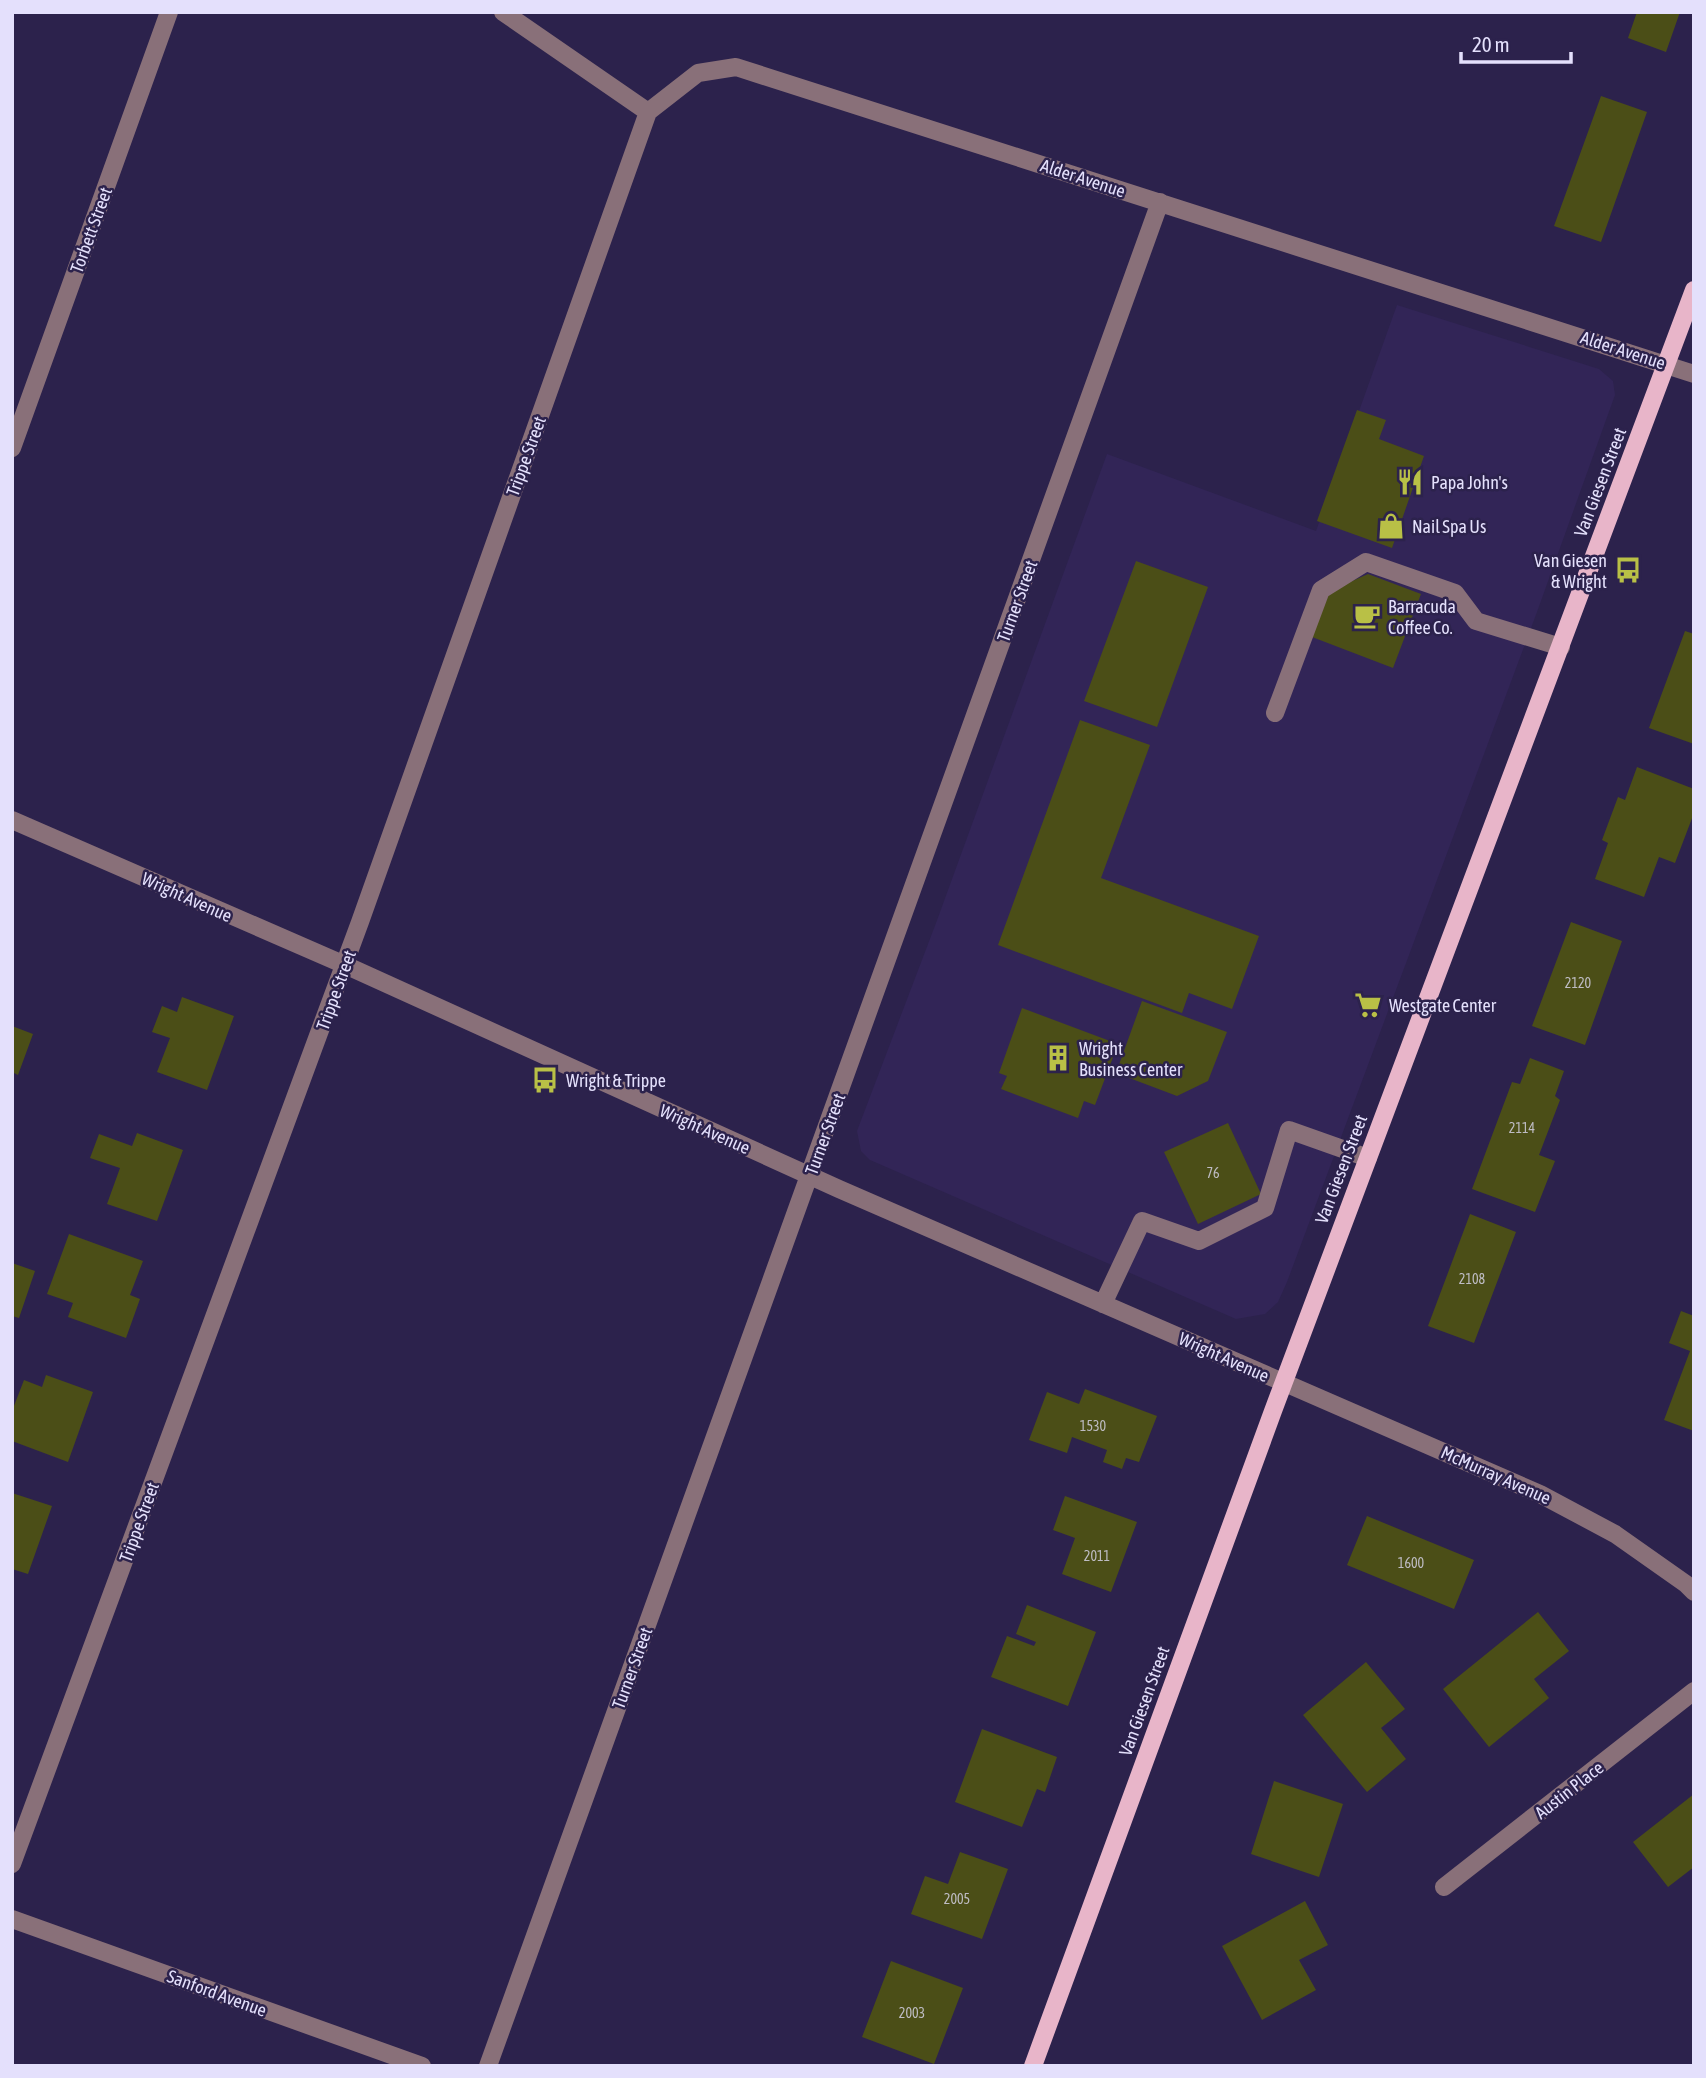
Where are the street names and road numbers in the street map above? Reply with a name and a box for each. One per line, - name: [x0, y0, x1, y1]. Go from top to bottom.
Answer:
- street label: Alder Avenue: [1038, 154, 1128, 202]
- street label: Torbett Street: [66, 184, 116, 276]
- street label: Alder Avenue: [1578, 326, 1668, 374]
- street label: Trippe Street: [502, 413, 550, 499]
- street label: Van Giesen Street: [1570, 425, 1630, 539]
- street label: Turner Street: [993, 557, 1041, 645]
- street label: Wright Avenue: [139, 868, 235, 926]
- street label: Trippe Street: [312, 947, 360, 1033]
- street label: Turner Street: [801, 1090, 849, 1178]
- street label: Wright Avenue: [657, 1100, 753, 1158]
- street label: Van Giesen Street: [1311, 1112, 1371, 1226]
- street label: Wright Avenue: [1176, 1328, 1272, 1386]
- street label: McMurray Avenue: [1438, 1441, 1554, 1509]
- street label: Trippe Street: [115, 1479, 163, 1565]
- street label: Turner Street: [608, 1624, 656, 1712]
- street label: Van Giesen Street: [1114, 1643, 1174, 1759]
- street label: Austin Place: [1531, 1757, 1607, 1823]
- street label: Sanford Avenue: [164, 1965, 270, 2021]

